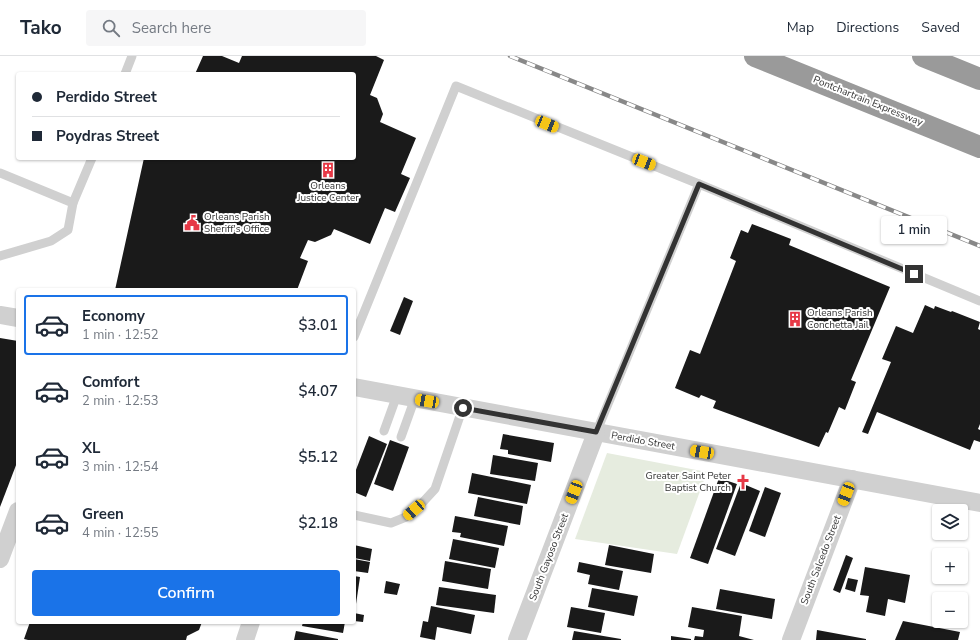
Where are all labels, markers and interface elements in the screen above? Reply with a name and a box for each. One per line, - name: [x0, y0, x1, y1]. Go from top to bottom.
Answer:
- search box: [86, 10, 366, 46]
- text: Tako: [20, 15, 62, 41]
- icon: search: [100, 17, 122, 39]
- text: Search here: [132, 18, 211, 38]
- text: Map: [787, 18, 814, 37]
- text: Directions: [836, 18, 899, 37]
- text: Saved: [921, 18, 960, 37]
- street label: Pontchartrain Expressway: [811, 73, 926, 130]
- text: Perdido Street: [56, 87, 157, 107]
- car: [534, 114, 560, 134]
- text: Poydras Street: [56, 126, 159, 146]
- car: [631, 152, 657, 172]
- building icon: Orleans Justice Center: [319, 161, 337, 179]
- place label: Orleans Justice Center: [296, 179, 359, 205]
- place label: Orleans Parish Sheriff's Office: [204, 210, 270, 236]
- public building icon: Orleans Parish Sheriff's Office: [183, 214, 201, 232]
- callout: 1 min: [881, 216, 947, 244]
- text: 1 min: [897, 221, 931, 239]
- route end: [905, 265, 923, 283]
- text: Economy: [82, 306, 145, 326]
- place label: Orleans Parish Conchetta Jail: [807, 306, 873, 332]
- icon: car: [34, 307, 70, 343]
- building icon: Orleans Parish Conchetta Jail: [786, 310, 804, 328]
- text: $3.01: [298, 315, 338, 335]
- text: 1 min · 12:52: [82, 326, 158, 344]
- text: Comfort: [82, 372, 139, 392]
- icon: car: [34, 373, 70, 409]
- text: $4.07: [298, 381, 338, 401]
- text: 2 min · 12:53: [82, 392, 158, 410]
- car: [414, 393, 440, 409]
- route start: [454, 399, 472, 417]
- street label: Perdido Street: [610, 429, 676, 454]
- text: XL: [82, 438, 101, 458]
- icon: car: [34, 439, 70, 475]
- car: [689, 444, 715, 460]
- text: $5.12: [298, 447, 338, 467]
- text: 3 min · 12:54: [82, 458, 158, 476]
- place label: Greater Saint Peter Baptist Church: [645, 469, 731, 495]
- church icon: Greater Saint Peter Baptist Church: [734, 473, 752, 491]
- car: [564, 479, 584, 505]
- car: [836, 481, 856, 507]
- car: [401, 498, 427, 522]
- text: Green: [82, 504, 124, 524]
- map controls: [932, 504, 968, 628]
- button: layers: [932, 504, 968, 540]
- icon: car: [34, 505, 70, 541]
- street label: South Gayoso Street: [526, 511, 572, 603]
- text: $2.18: [298, 513, 338, 533]
- street label: South Salcedo Street: [798, 513, 845, 607]
- text: 4 min · 12:55: [82, 524, 158, 542]
- button: +: [932, 548, 968, 584]
- button: Confirm: [32, 570, 340, 616]
- button: −: [932, 592, 968, 628]

